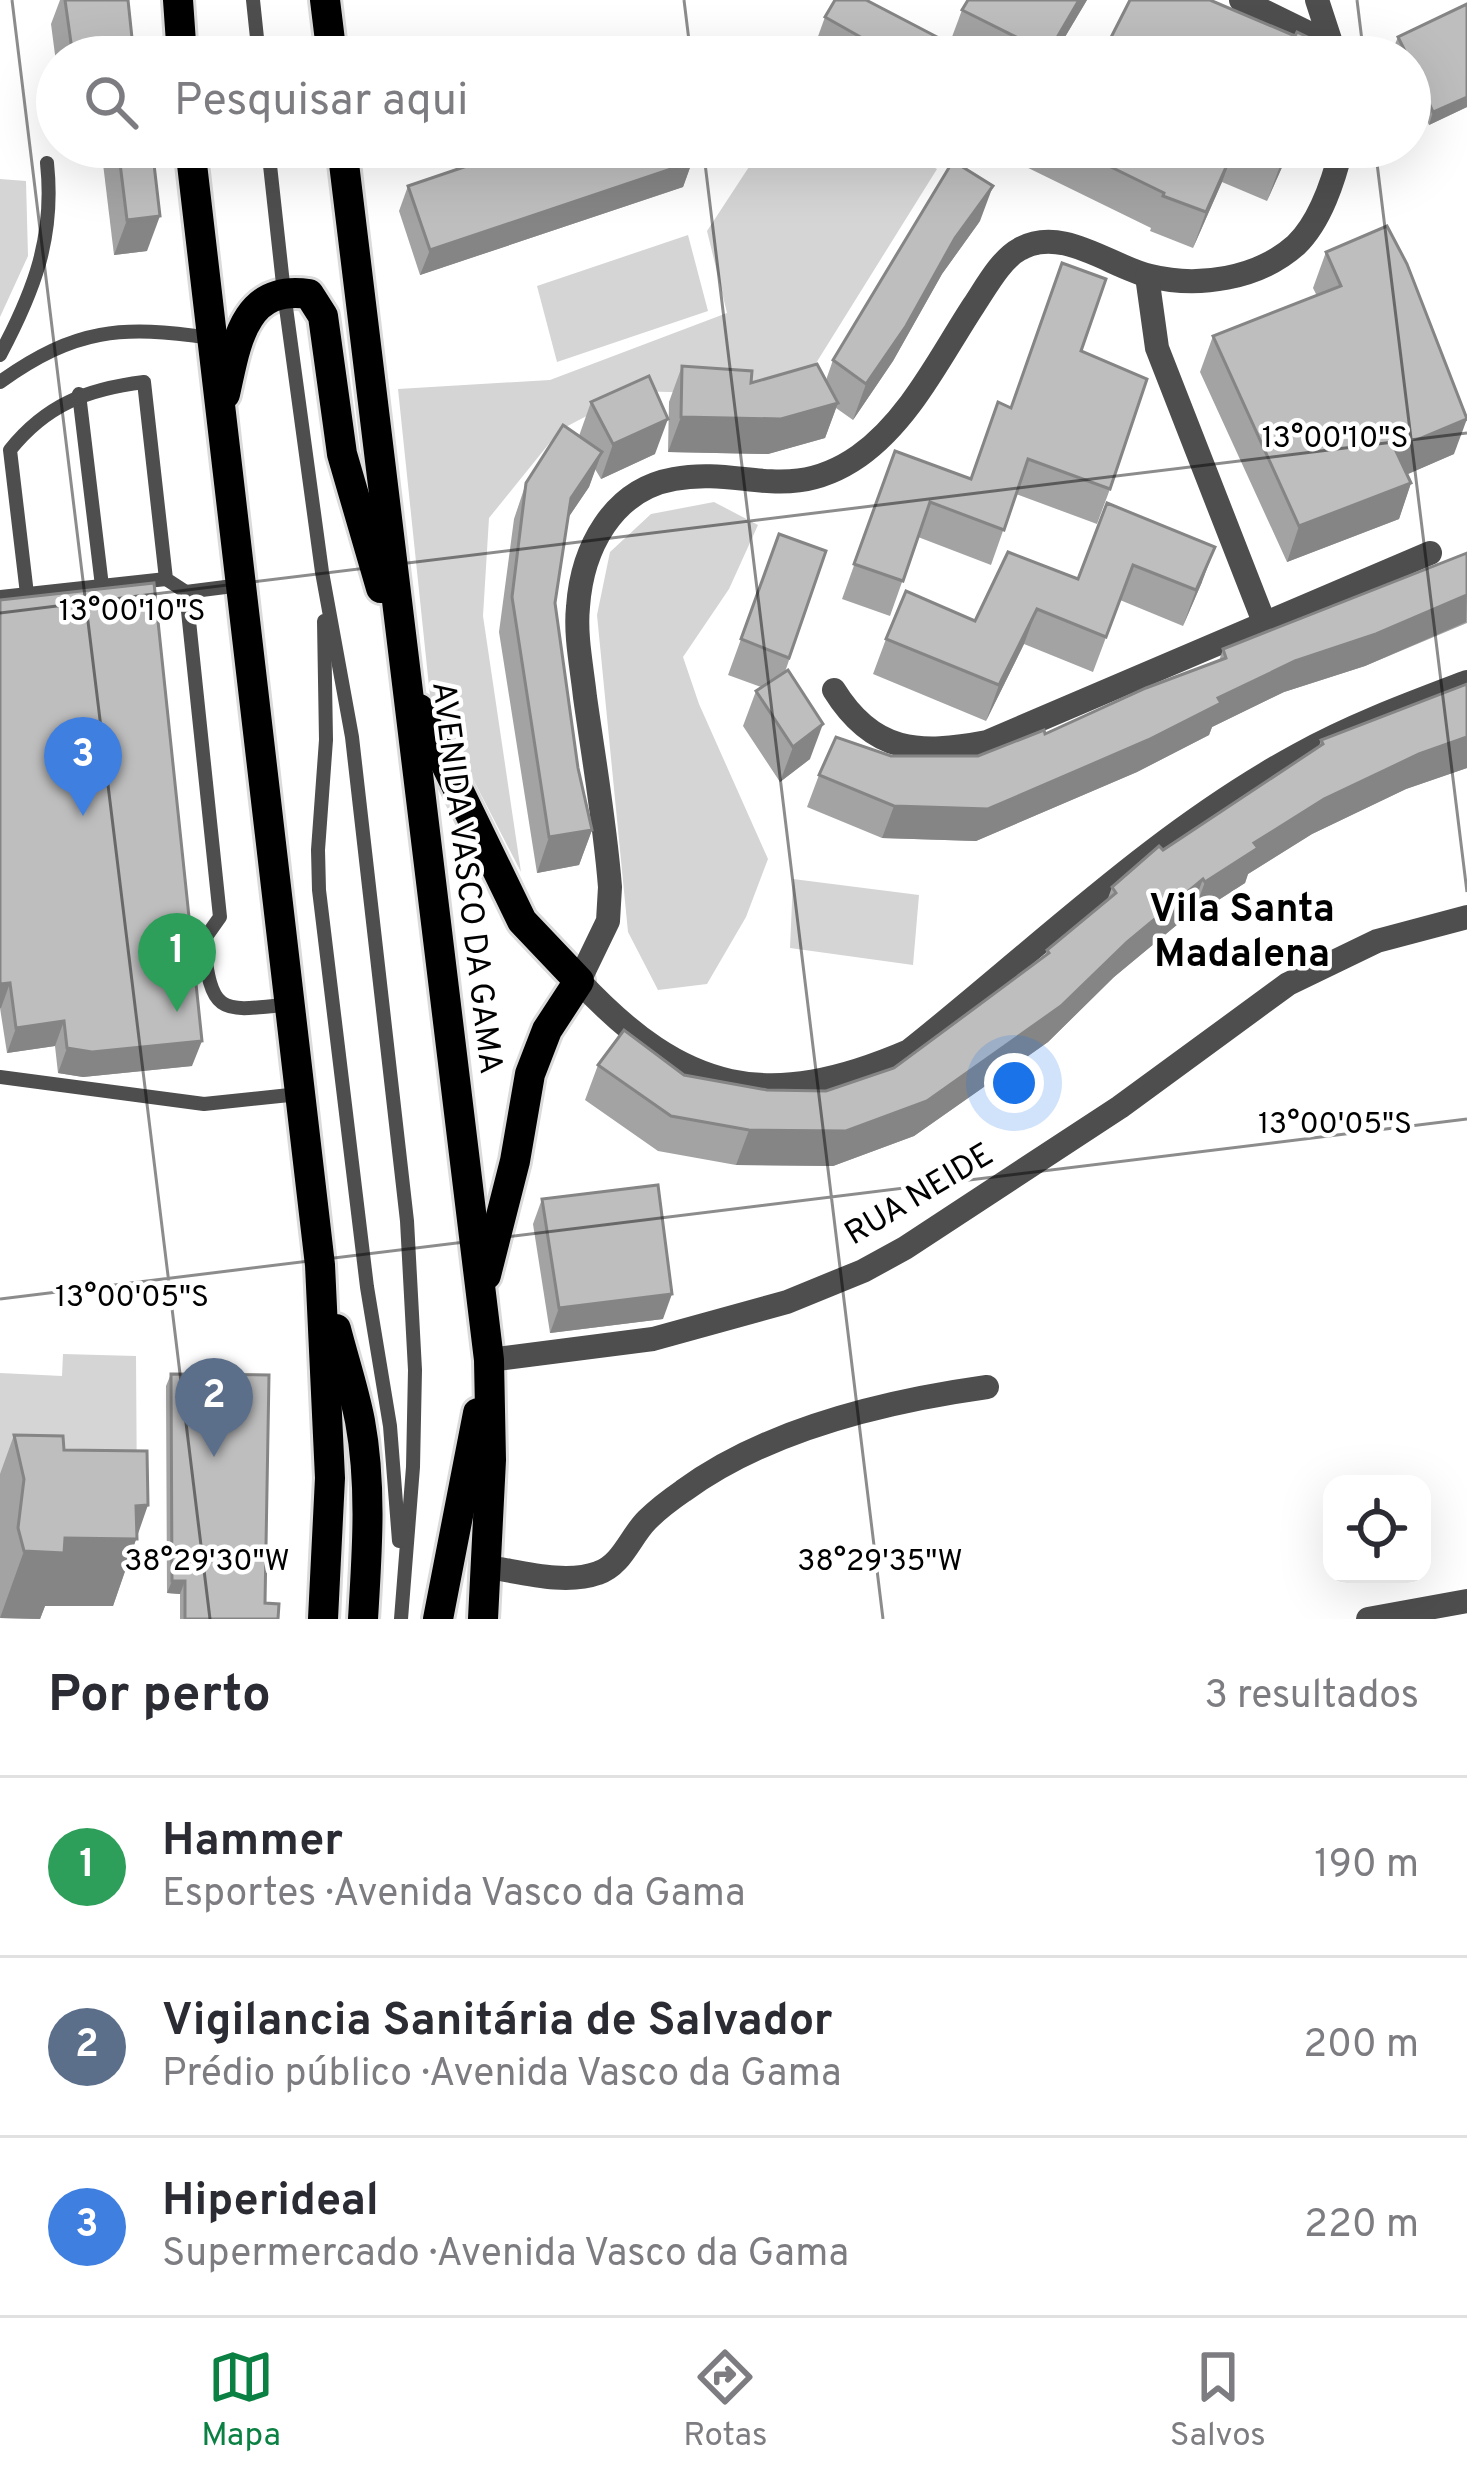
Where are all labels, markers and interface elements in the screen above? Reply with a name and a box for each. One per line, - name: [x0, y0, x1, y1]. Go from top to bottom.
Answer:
- search box: [36, 36, 1431, 168]
- icon: search: [78, 69, 144, 135]
- text: Pesquisar aqui: [174, 74, 468, 131]
- text: 13°00'10"S: [1262, 421, 1408, 458]
- text: 13°00'10"S: [59, 594, 205, 631]
- street label: AVENIDA VASCO DA GAMA: [420, 679, 510, 1077]
- pin: 3: [44, 717, 122, 816]
- district label: Vila Santa Madalena: [1149, 887, 1335, 981]
- pin: 1: [138, 913, 216, 1012]
- your location: [984, 1053, 1044, 1113]
- text: 13°00'05"S: [1258, 1107, 1412, 1144]
- street label: RUA NEIDE: [838, 1135, 1002, 1257]
- text: 13°00'05"S: [55, 1280, 209, 1317]
- pin: 2: [175, 1358, 253, 1457]
- map controls: [1323, 1475, 1431, 1583]
- button: locate: [1323, 1475, 1431, 1583]
- text: 38°29'30"W: [124, 1544, 290, 1581]
- text: 38°29'35"W: [797, 1544, 963, 1581]
- text: Por perto: [48, 1665, 271, 1730]
- text: 3 resultados: [1204, 1673, 1419, 1722]
- text: Hammer: [162, 1814, 343, 1871]
- text: 1: [79, 1842, 95, 1891]
- text: 190 m: [1314, 1842, 1419, 1891]
- text: Esportes · Avenida Vasco da Gama: [162, 1871, 746, 1920]
- text: Vigilancia Sanitária de Salvador: [162, 1994, 833, 2051]
- text: 2: [75, 2022, 99, 2071]
- text: 200 m: [1303, 2022, 1419, 2071]
- text: Prédio público · Avenida Vasco da Gama: [162, 2051, 842, 2100]
- text: Hiperideal: [162, 2174, 379, 2231]
- text: 3: [75, 2202, 99, 2251]
- text: 220 m: [1304, 2202, 1419, 2251]
- text: Supermercado · Avenida Vasco da Gama: [162, 2231, 849, 2280]
- tab: Mapa: [201, 2344, 281, 2458]
- tab: Rotas: [683, 2344, 767, 2458]
- tab: Salvos: [1170, 2344, 1266, 2458]

